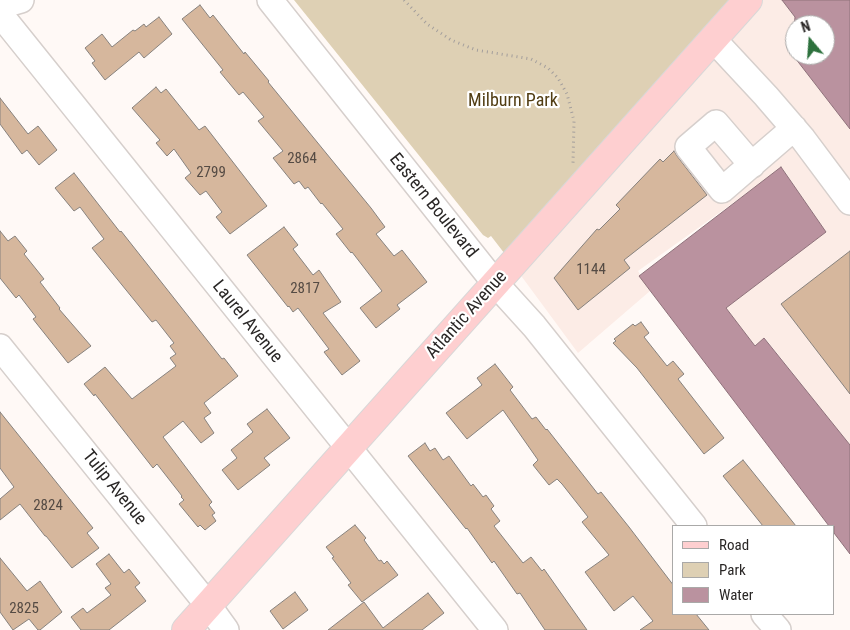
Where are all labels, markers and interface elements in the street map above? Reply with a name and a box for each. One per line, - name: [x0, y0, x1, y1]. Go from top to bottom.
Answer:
- north arrow: [785, 15, 835, 65]
- text: N: [799, 18, 812, 36]
- park label: Milburn Park: [468, 90, 558, 112]
- street label: Eastern Boulevard: [384, 149, 482, 263]
- house number: 2864: [287, 150, 317, 168]
- house number: 2799: [196, 164, 226, 182]
- house number: 1144: [576, 261, 606, 279]
- street label: Atlantic Avenue: [422, 267, 512, 363]
- street label: Laurel Avenue: [207, 276, 287, 368]
- house number: 2817: [290, 280, 320, 298]
- street label: Tulip Avenue: [77, 446, 151, 530]
- house number: 2824: [33, 497, 63, 515]
- legend: [672, 525, 835, 615]
- text: Road: [719, 536, 749, 554]
- text: Park: [719, 561, 746, 579]
- text: Water: [719, 586, 753, 604]
- house number: 2825: [9, 600, 39, 618]

